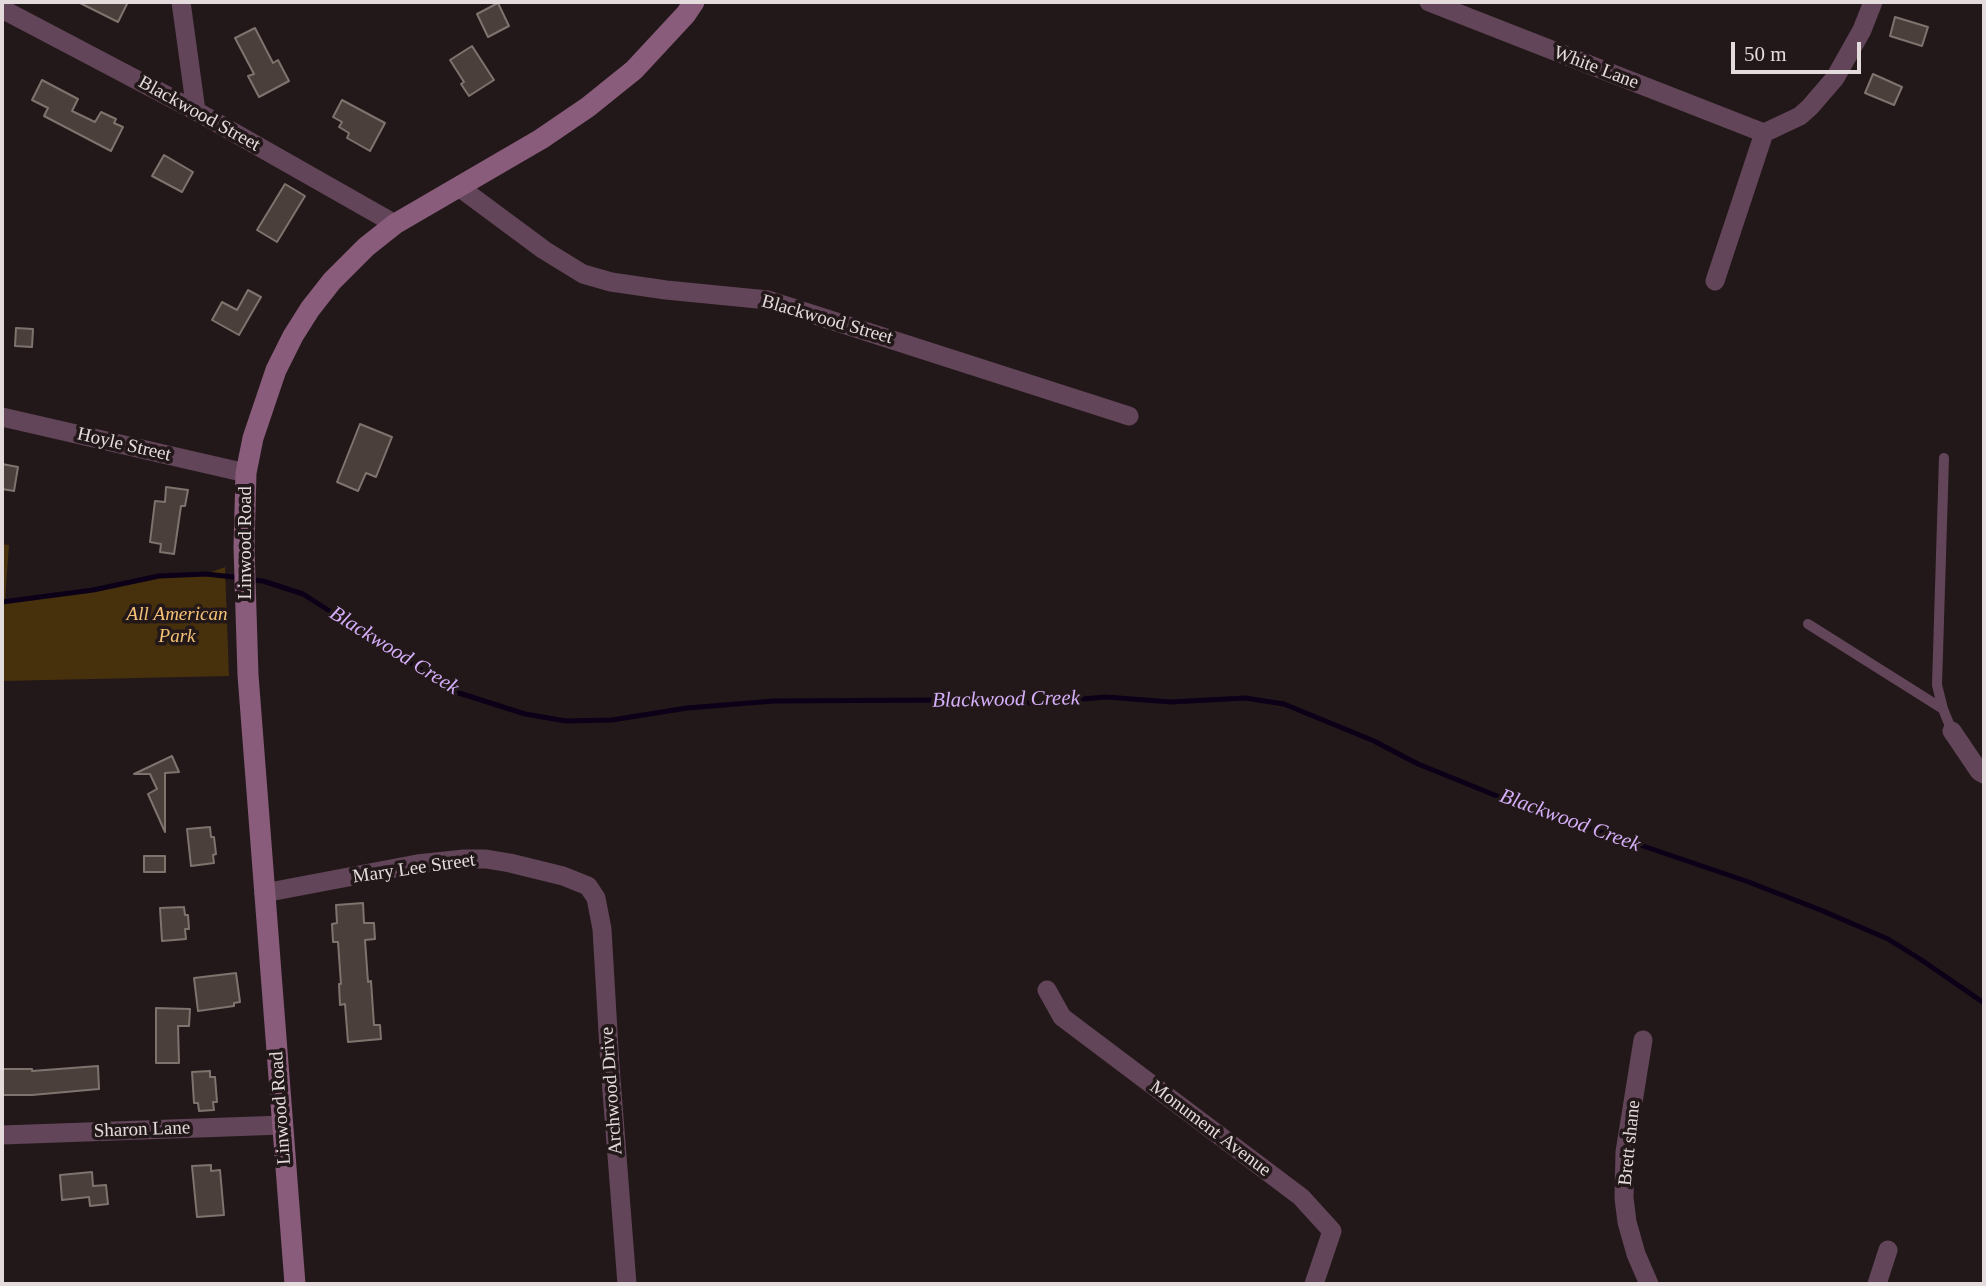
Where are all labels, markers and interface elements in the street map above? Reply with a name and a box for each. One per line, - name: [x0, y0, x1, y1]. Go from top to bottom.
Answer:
- scale bar: [1734, 28, 1864, 72]
- street label: White Lane: [1550, 41, 1642, 95]
- text: 50 m: [1744, 42, 1787, 66]
- street label: Blackwood Street: [134, 71, 264, 157]
- street label: Blackwood Street: [759, 290, 895, 350]
- street label: Hoyle Street: [75, 423, 173, 467]
- street label: Linwood Road: [235, 486, 257, 600]
- water label: Blackwood Creek: [325, 601, 463, 701]
- park label: All American Park: [127, 604, 227, 648]
- water label: Blackwood Creek: [932, 686, 1080, 714]
- water label: Blackwood Creek: [1496, 784, 1644, 858]
- street label: Mary Lee Street: [351, 849, 477, 889]
- street label: Archwood Drive: [596, 1026, 628, 1156]
- street label: Linwood Road: [266, 1051, 296, 1165]
- street label: Monument Avenue: [1145, 1076, 1275, 1182]
- street label: Brett shane: [1614, 1099, 1646, 1187]
- street label: Sharon Lane: [93, 1117, 191, 1143]

